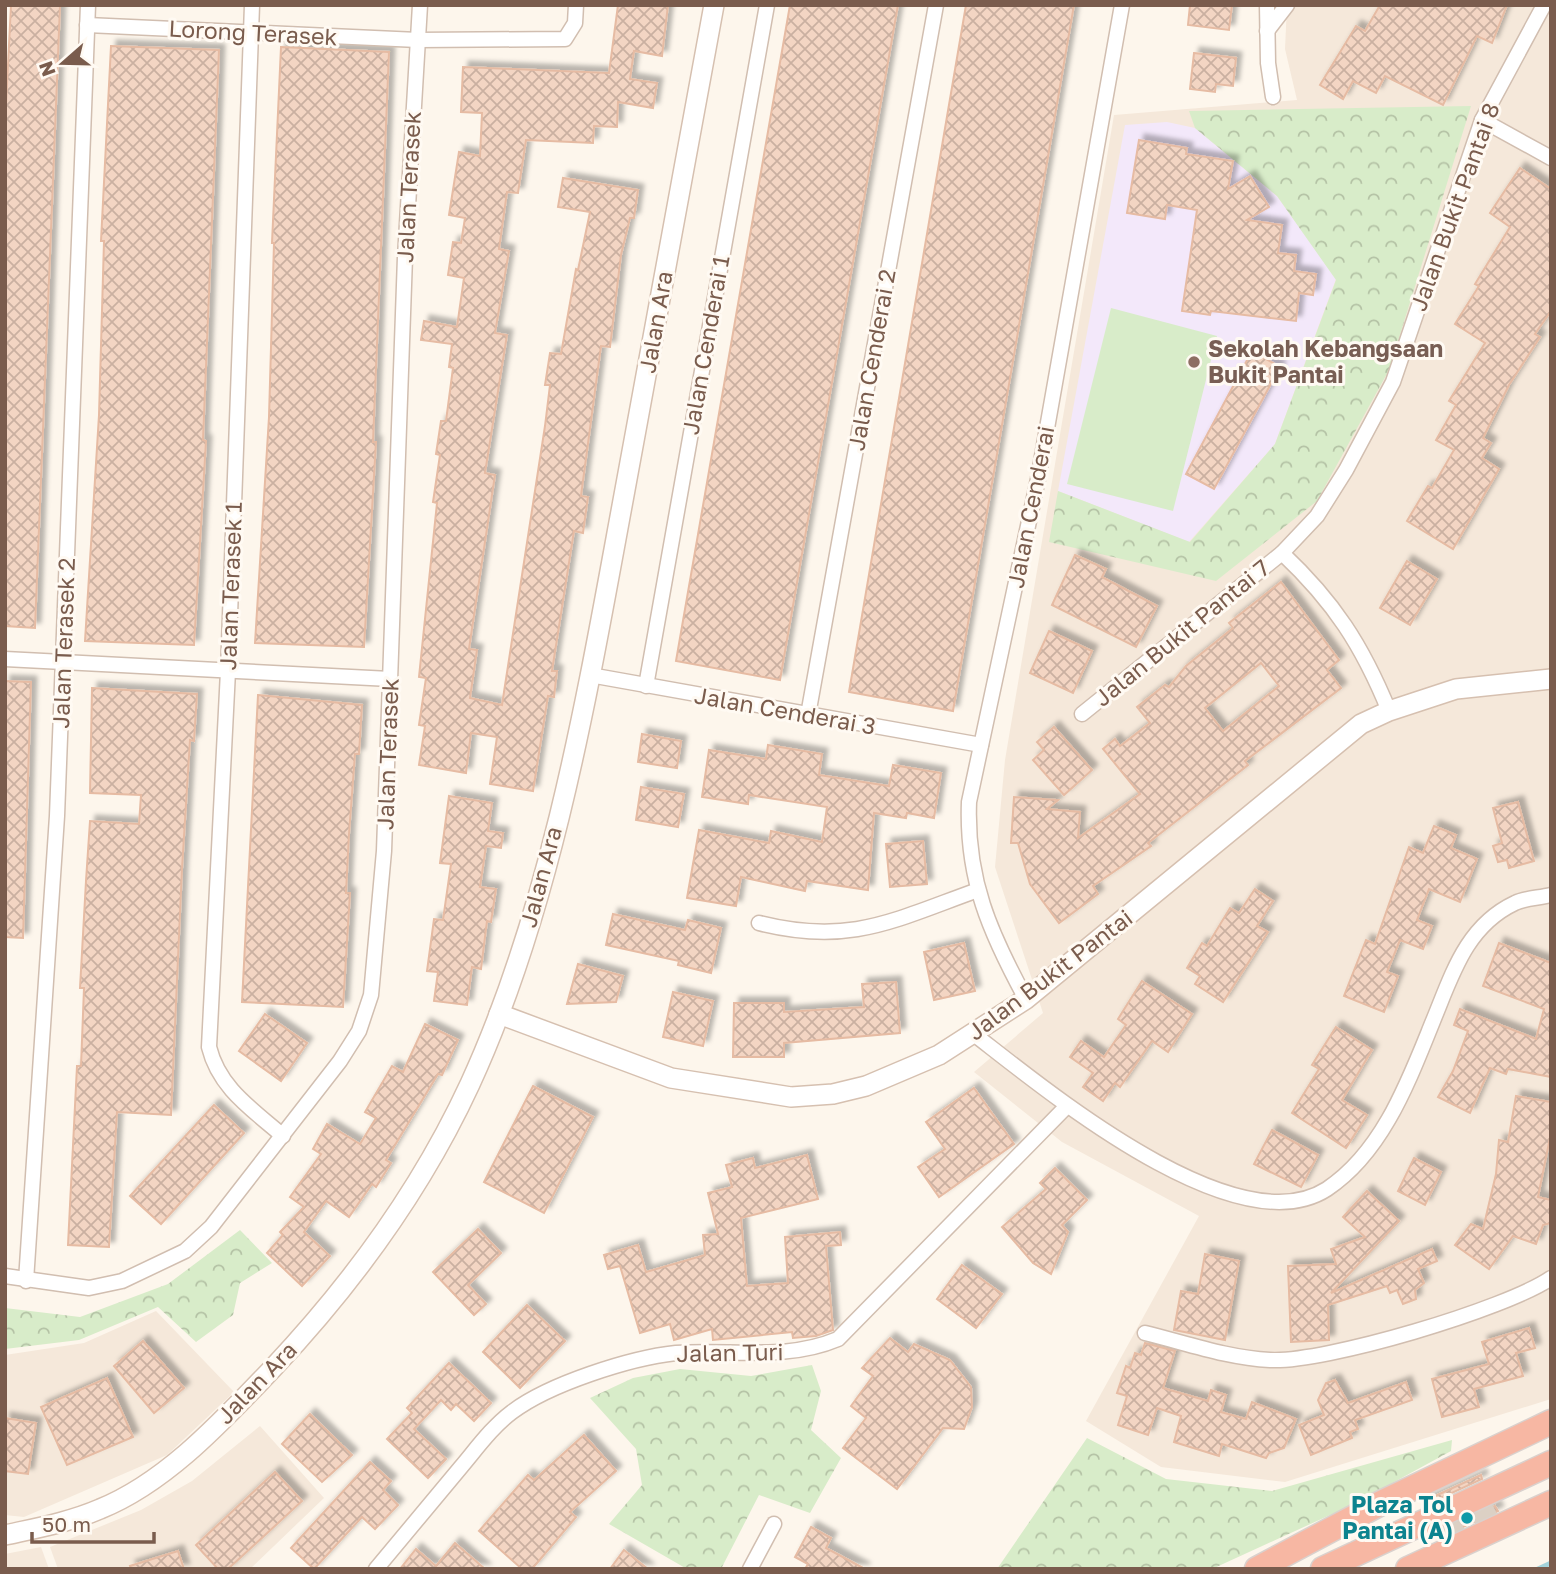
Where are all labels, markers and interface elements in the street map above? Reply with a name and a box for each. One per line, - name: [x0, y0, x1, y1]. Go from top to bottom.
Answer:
- street label: Lorong Terasek: [168, 14, 338, 50]
- north arrow: [28, 28, 98, 98]
- text: N: [33, 58, 60, 80]
- street label: Jalan Bukit Pantai 8: [1403, 99, 1505, 314]
- street label: Jalan Terasek: [390, 110, 426, 263]
- street label: Jalan Cenderai 1: [675, 253, 735, 437]
- street label: Jalan Cenderai 2: [841, 267, 901, 453]
- street label: Jalan Ara: [632, 269, 678, 375]
- place label: Sekolah Kebangsaan Bukit Pantai: [1208, 334, 1443, 388]
- marker: Sekolah Kebangsaan Bukit Pantai: [1186, 354, 1202, 370]
- street label: Jalan Cenderai: [1001, 423, 1059, 590]
- street label: Jalan Terasek 1: [213, 501, 247, 671]
- street label: Jalan Bukit Pantai 7: [1088, 553, 1275, 712]
- street label: Jalan Terasek 2: [46, 557, 80, 729]
- street label: Jalan Terasek: [370, 678, 404, 830]
- street label: Jalan Cenderai 3: [692, 680, 878, 740]
- street label: Jalan Ara: [513, 823, 567, 930]
- street label: Jalan Bukit Pantai: [961, 903, 1138, 1045]
- street label: Jalan Ara: [210, 1335, 302, 1429]
- street label: Jalan Turi: [676, 1337, 784, 1367]
- place label: Plaza Tol Pantai (A): [1342, 1490, 1453, 1544]
- scale bar: [32, 1500, 154, 1544]
- marker: Plaza Tol Pantai (A): [1459, 1510, 1475, 1526]
- text: 50 m: [42, 1511, 91, 1537]

